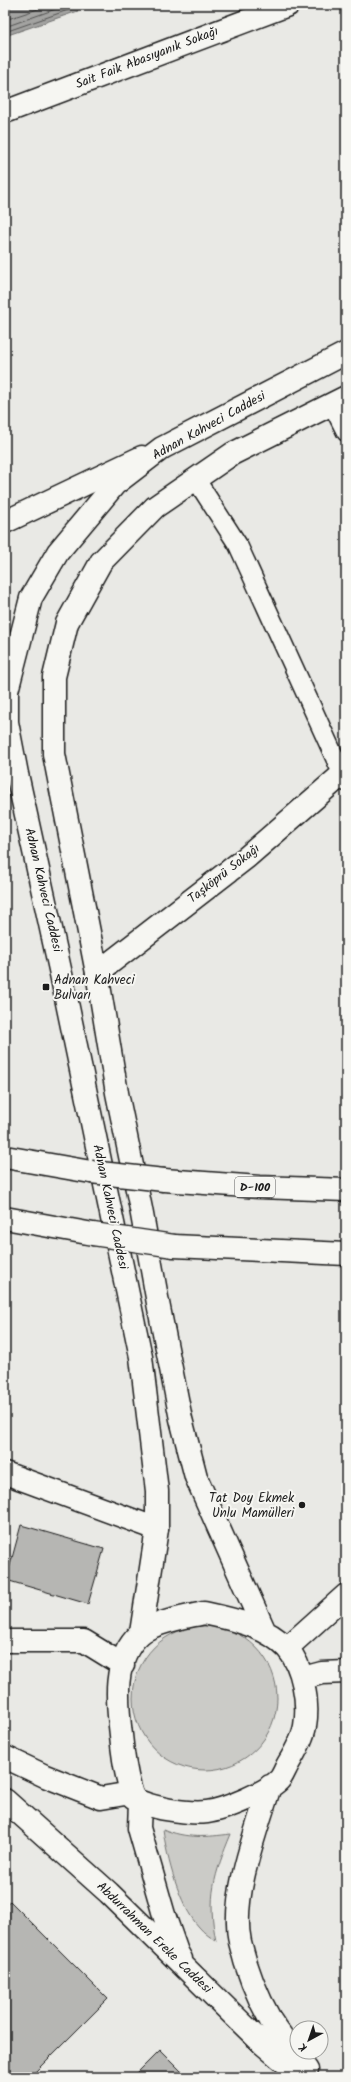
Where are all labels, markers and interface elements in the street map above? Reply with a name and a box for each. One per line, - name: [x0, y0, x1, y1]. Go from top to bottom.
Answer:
- street label: Sait Faik Abasıyanık Sokağı: [72, 21, 222, 95]
- street label: Adnan Kahveci Caddesi: [148, 386, 270, 466]
- street label: Adnan Kahveci Caddesi: [18, 826, 68, 955]
- street label: Taşköprü Sokağı: [183, 839, 265, 909]
- place label: Adnan Kahveci Bulvarı: [54, 970, 135, 1006]
- marker: Adnan Kahveci Bulvarı: [41, 982, 51, 992]
- street label: Adnan Kahveci Caddesi: [87, 1143, 134, 1272]
- road number: D-100: [235, 1177, 275, 1197]
- place label: Tat Doy Ekmek Unlu Mamülleri: [209, 1488, 295, 1524]
- marker: Tat Doy Ekmek Unlu Mamülleri: [297, 1500, 307, 1510]
- street label: Abdurrahman Ereke Caddesi: [91, 1877, 217, 2000]
- north arrow: [289, 2020, 329, 2060]
- text: K: [295, 2038, 312, 2056]

